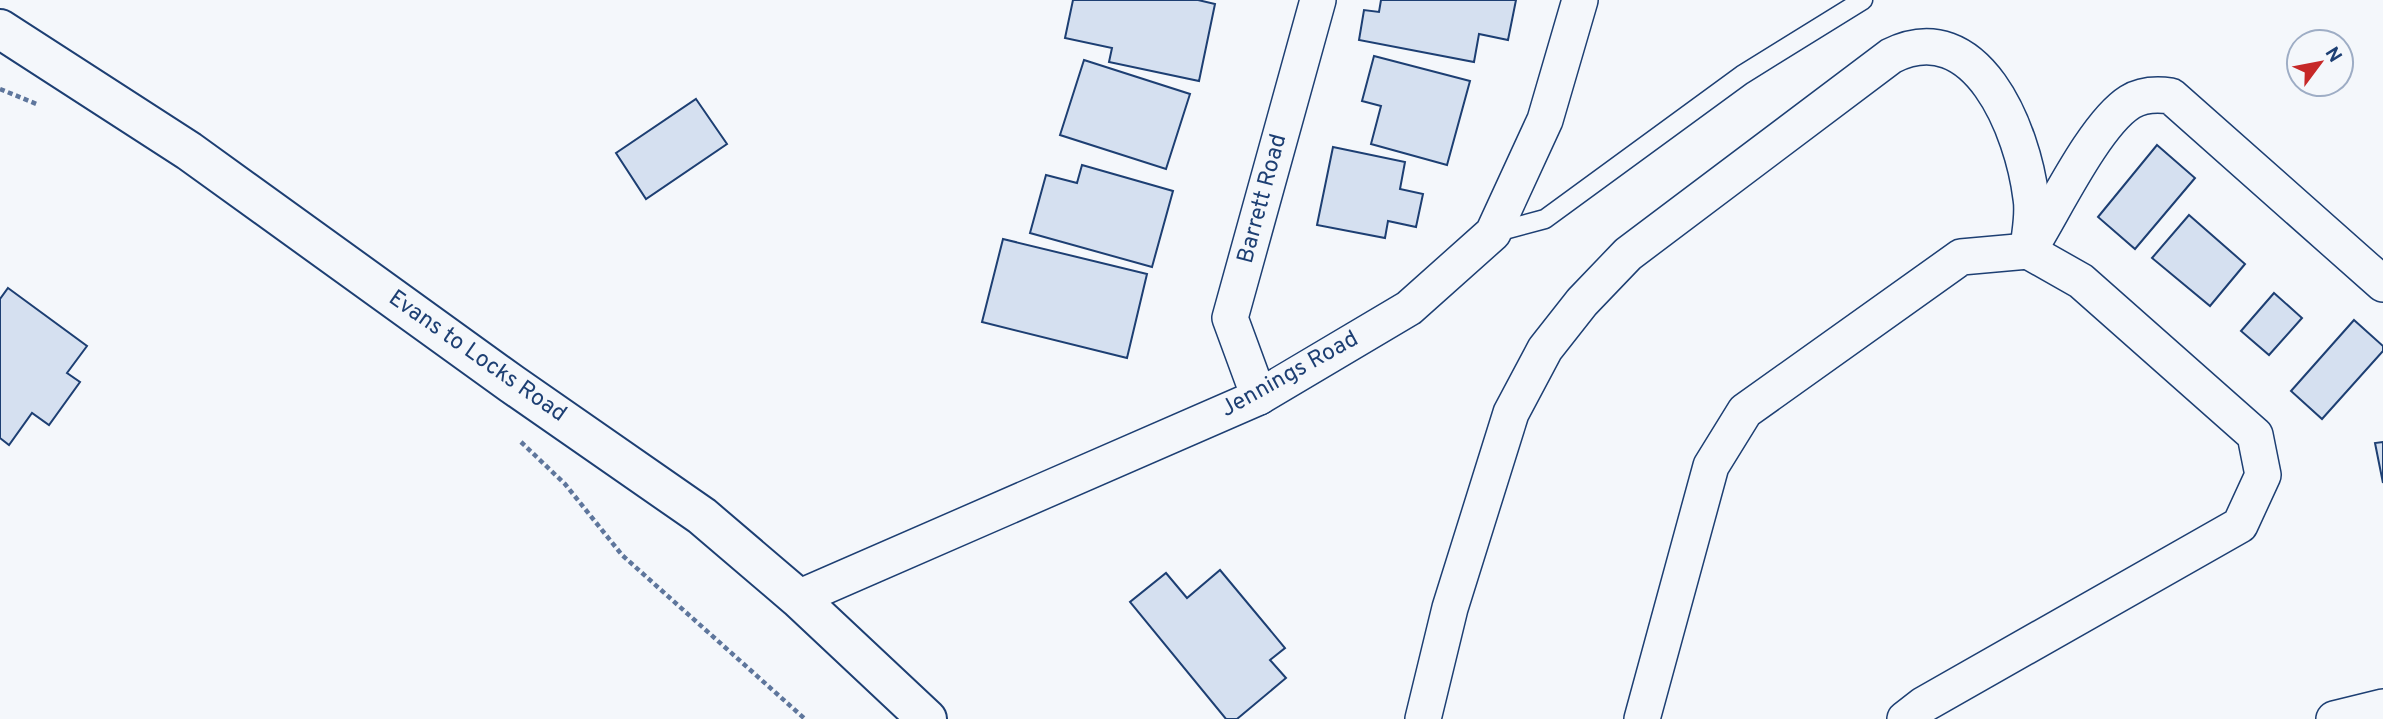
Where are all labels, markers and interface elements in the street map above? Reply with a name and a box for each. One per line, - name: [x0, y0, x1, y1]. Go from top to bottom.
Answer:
- north arrow: [2285, 28, 2355, 98]
- text: N: [2319, 43, 2347, 67]
- street label: Barrett Road: [1232, 131, 1294, 267]
- street label: Evans to Locks Road: [382, 285, 572, 429]
- street label: Jennings Road: [1216, 325, 1364, 425]

